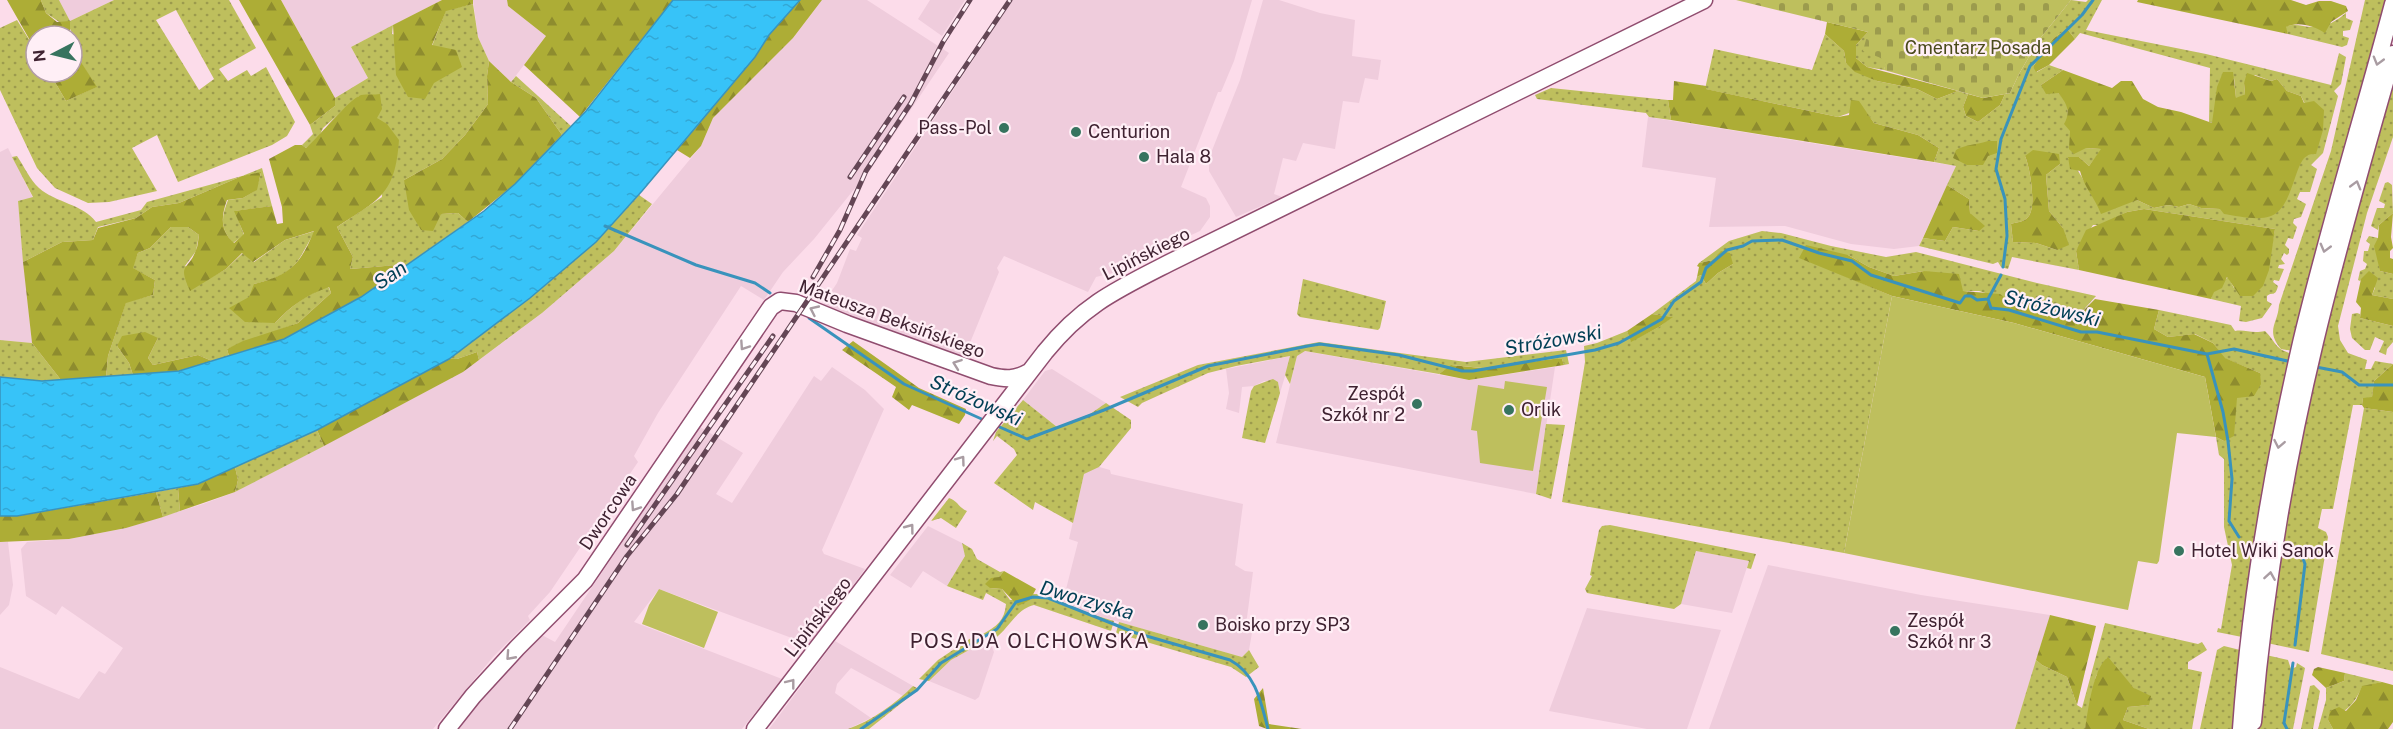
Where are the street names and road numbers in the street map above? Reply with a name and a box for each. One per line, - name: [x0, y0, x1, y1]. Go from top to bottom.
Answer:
- street label: Lipińskiego: [1098, 223, 1193, 285]
- street label: Mateusza Beksińskiego: [796, 275, 988, 362]
- street label: Dworcowa: [575, 470, 641, 554]
- street label: Lipińskiego: [780, 573, 855, 661]

